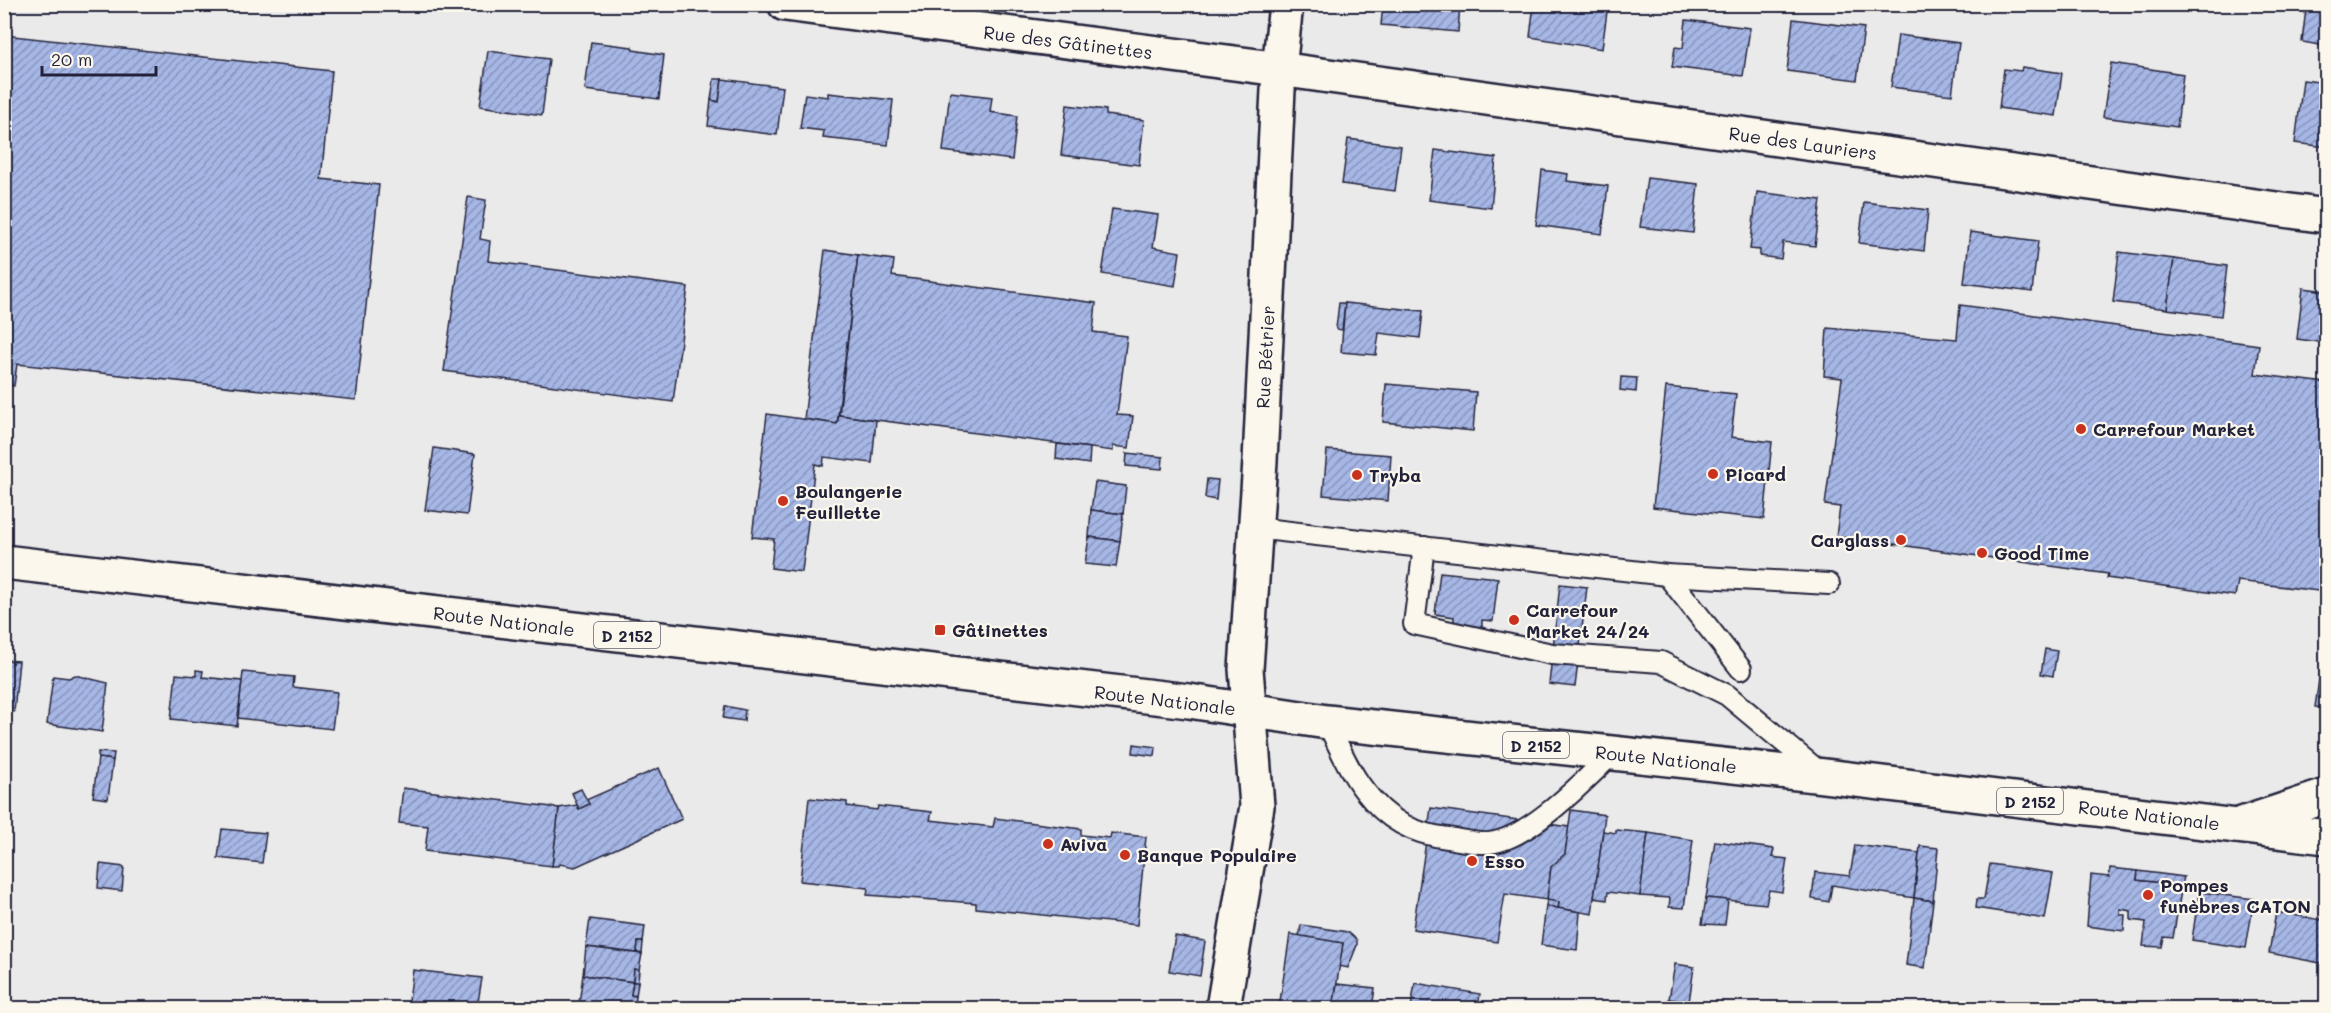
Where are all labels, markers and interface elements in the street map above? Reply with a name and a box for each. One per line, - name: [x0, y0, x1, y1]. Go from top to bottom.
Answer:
- street label: Rue des Gâtinettes: [982, 20, 1154, 64]
- scale bar: [42, 39, 156, 77]
- text: 20 m: [51, 47, 92, 71]
- street label: Rue des Lauriers: [1727, 121, 1879, 165]
- street label: Rue Bétrier: [1250, 305, 1280, 409]
- place label: Carrefour Market: [2093, 417, 2255, 441]
- marker: Carrefour Market: [2074, 422, 2088, 436]
- place label: Picard: [1725, 462, 1786, 486]
- place label: Tryba: [1369, 463, 1421, 487]
- marker: Picard: [1706, 467, 1720, 481]
- marker: Tryba: [1350, 468, 1364, 482]
- place label: Boulangerie Feuillette: [795, 479, 903, 524]
- marker: Boulangerie Feuillette: [776, 494, 790, 508]
- place label: Carglass: [1810, 528, 1889, 552]
- marker: Carglass: [1894, 533, 1908, 547]
- place label: Good Time: [1994, 541, 2090, 565]
- marker: Good Time: [1975, 546, 1989, 560]
- place label: Carrefour Market 24/24: [1526, 598, 1649, 643]
- street label: Route Nationale: [432, 600, 576, 642]
- marker: Carrefour Market 24/24: [1507, 613, 1521, 627]
- place label: Gâtinettes: [952, 618, 1048, 642]
- road number: D 2152: [594, 622, 660, 648]
- marker: Gâtinettes: [933, 623, 947, 637]
- street label: Route Nationale: [1093, 679, 1237, 721]
- road number: D 2152: [1503, 732, 1569, 758]
- street label: Route Nationale: [1594, 740, 1738, 778]
- road number: D 2152: [1997, 788, 2063, 814]
- street label: Route Nationale: [2077, 794, 2221, 836]
- place label: Aviva: [1060, 832, 1107, 856]
- marker: Aviva: [1041, 837, 1055, 851]
- place label: Banque Populaire: [1137, 843, 1297, 867]
- marker: Banque Populaire: [1118, 848, 1132, 862]
- place label: Esso: [1484, 849, 1525, 873]
- marker: Esso: [1465, 854, 1479, 868]
- place label: Pompes funèbres CATON: [2160, 873, 2311, 918]
- marker: Pompes funèbres CATON: [2141, 888, 2155, 902]

